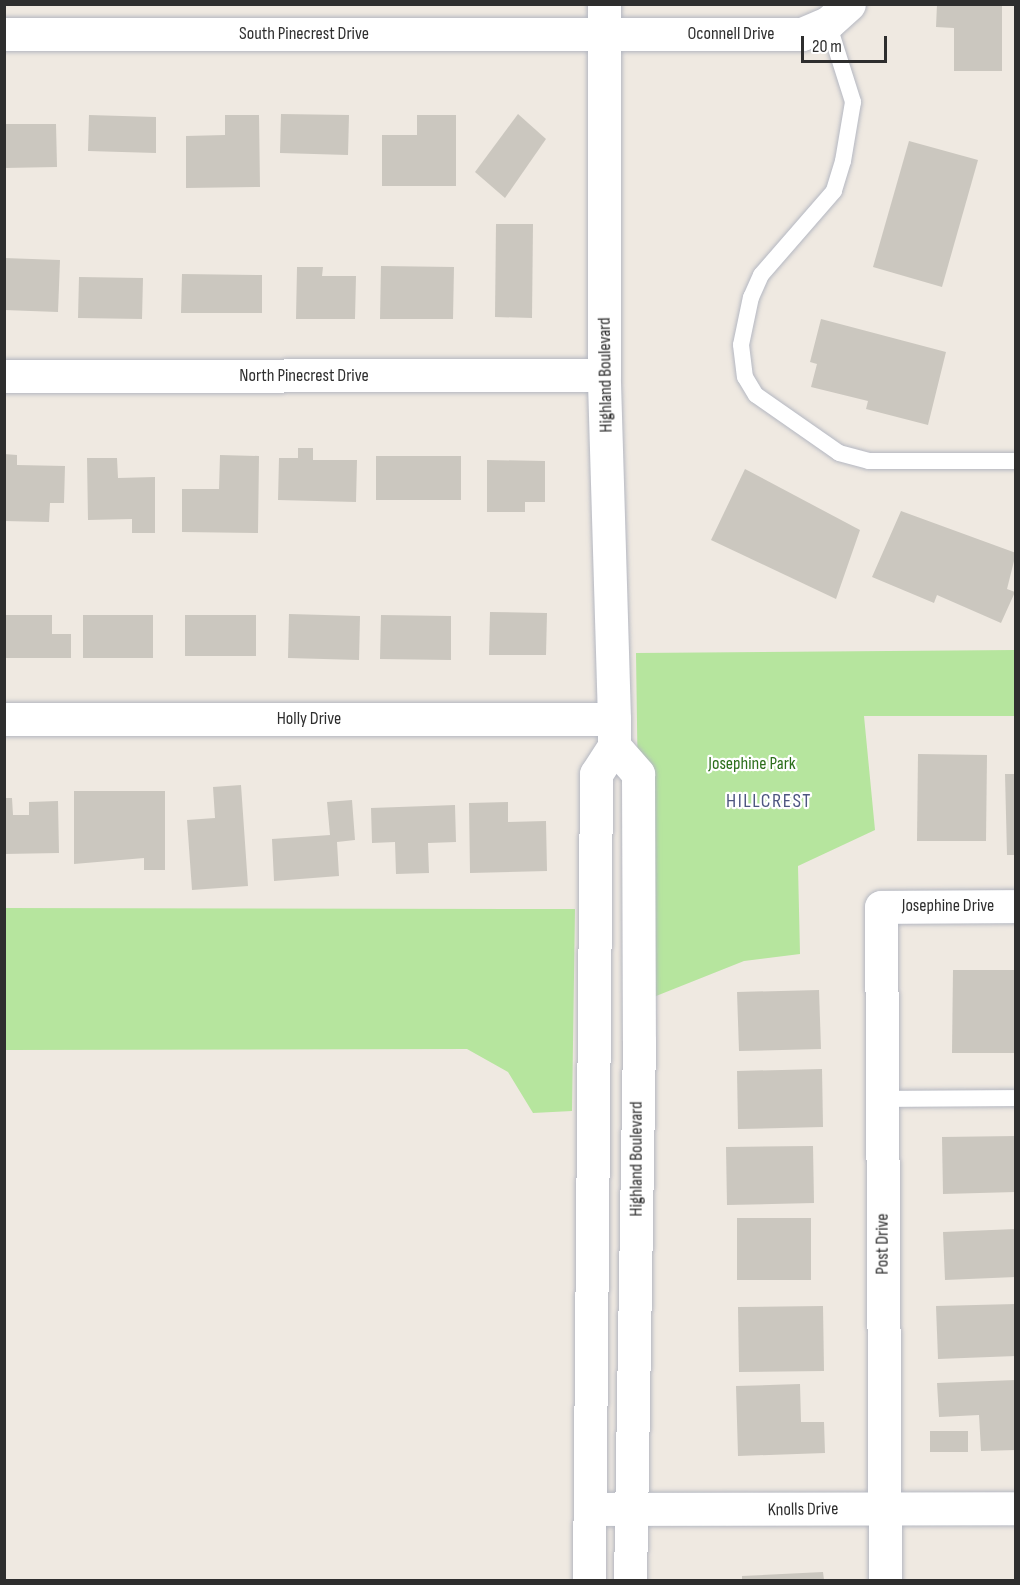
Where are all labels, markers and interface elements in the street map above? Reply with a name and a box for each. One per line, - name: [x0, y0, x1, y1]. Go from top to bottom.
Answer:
- street label: South Pinecrest Drive: [239, 23, 369, 45]
- street label: Oconnell Drive: [687, 23, 775, 45]
- scale bar: [804, 24, 890, 62]
- text: 20 m: [812, 36, 842, 57]
- street label: Highland Boulevard: [594, 317, 618, 433]
- street label: North Pinecrest Drive: [239, 365, 369, 387]
- street label: Holly Drive: [277, 708, 341, 730]
- park label: Josephine Park: [708, 753, 796, 775]
- district label: HILLCREST: [726, 789, 812, 813]
- street label: Josephine Drive: [902, 895, 994, 917]
- street label: Highland Boulevard: [626, 1101, 648, 1217]
- street label: Post Drive: [872, 1213, 894, 1275]
- street label: Knolls Drive: [767, 1499, 839, 1521]

